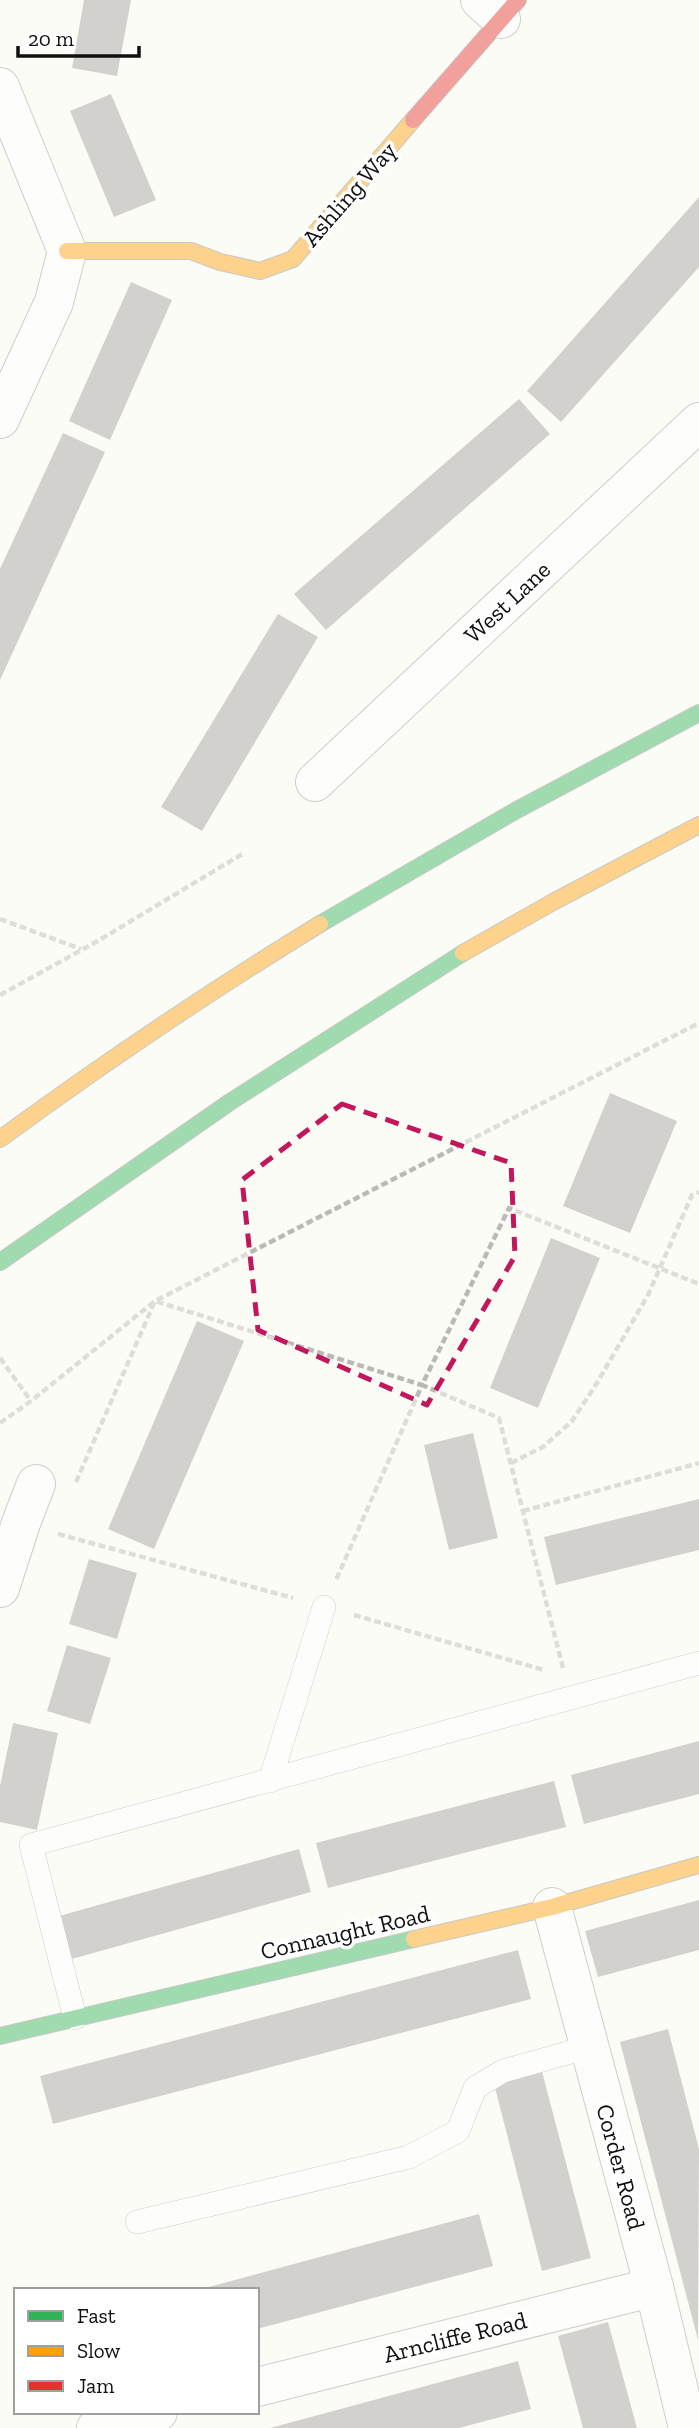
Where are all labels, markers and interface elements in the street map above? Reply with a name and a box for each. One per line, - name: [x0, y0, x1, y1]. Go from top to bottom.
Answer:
- scale bar: [18, 14, 138, 58]
- text: 20 m: [28, 26, 74, 51]
- street label: Ashling Way: [296, 135, 403, 252]
- street label: West Lane: [458, 555, 556, 649]
- street label: Connaught Road: [257, 1898, 433, 1966]
- street label: Corder Road: [590, 2101, 652, 2233]
- legend: [14, 2288, 259, 2414]
- text: Fast: [77, 2303, 116, 2328]
- street label: Arncliffe Road: [380, 2305, 530, 2369]
- text: Slow: [77, 2338, 120, 2363]
- text: Jam: [77, 2373, 114, 2398]

